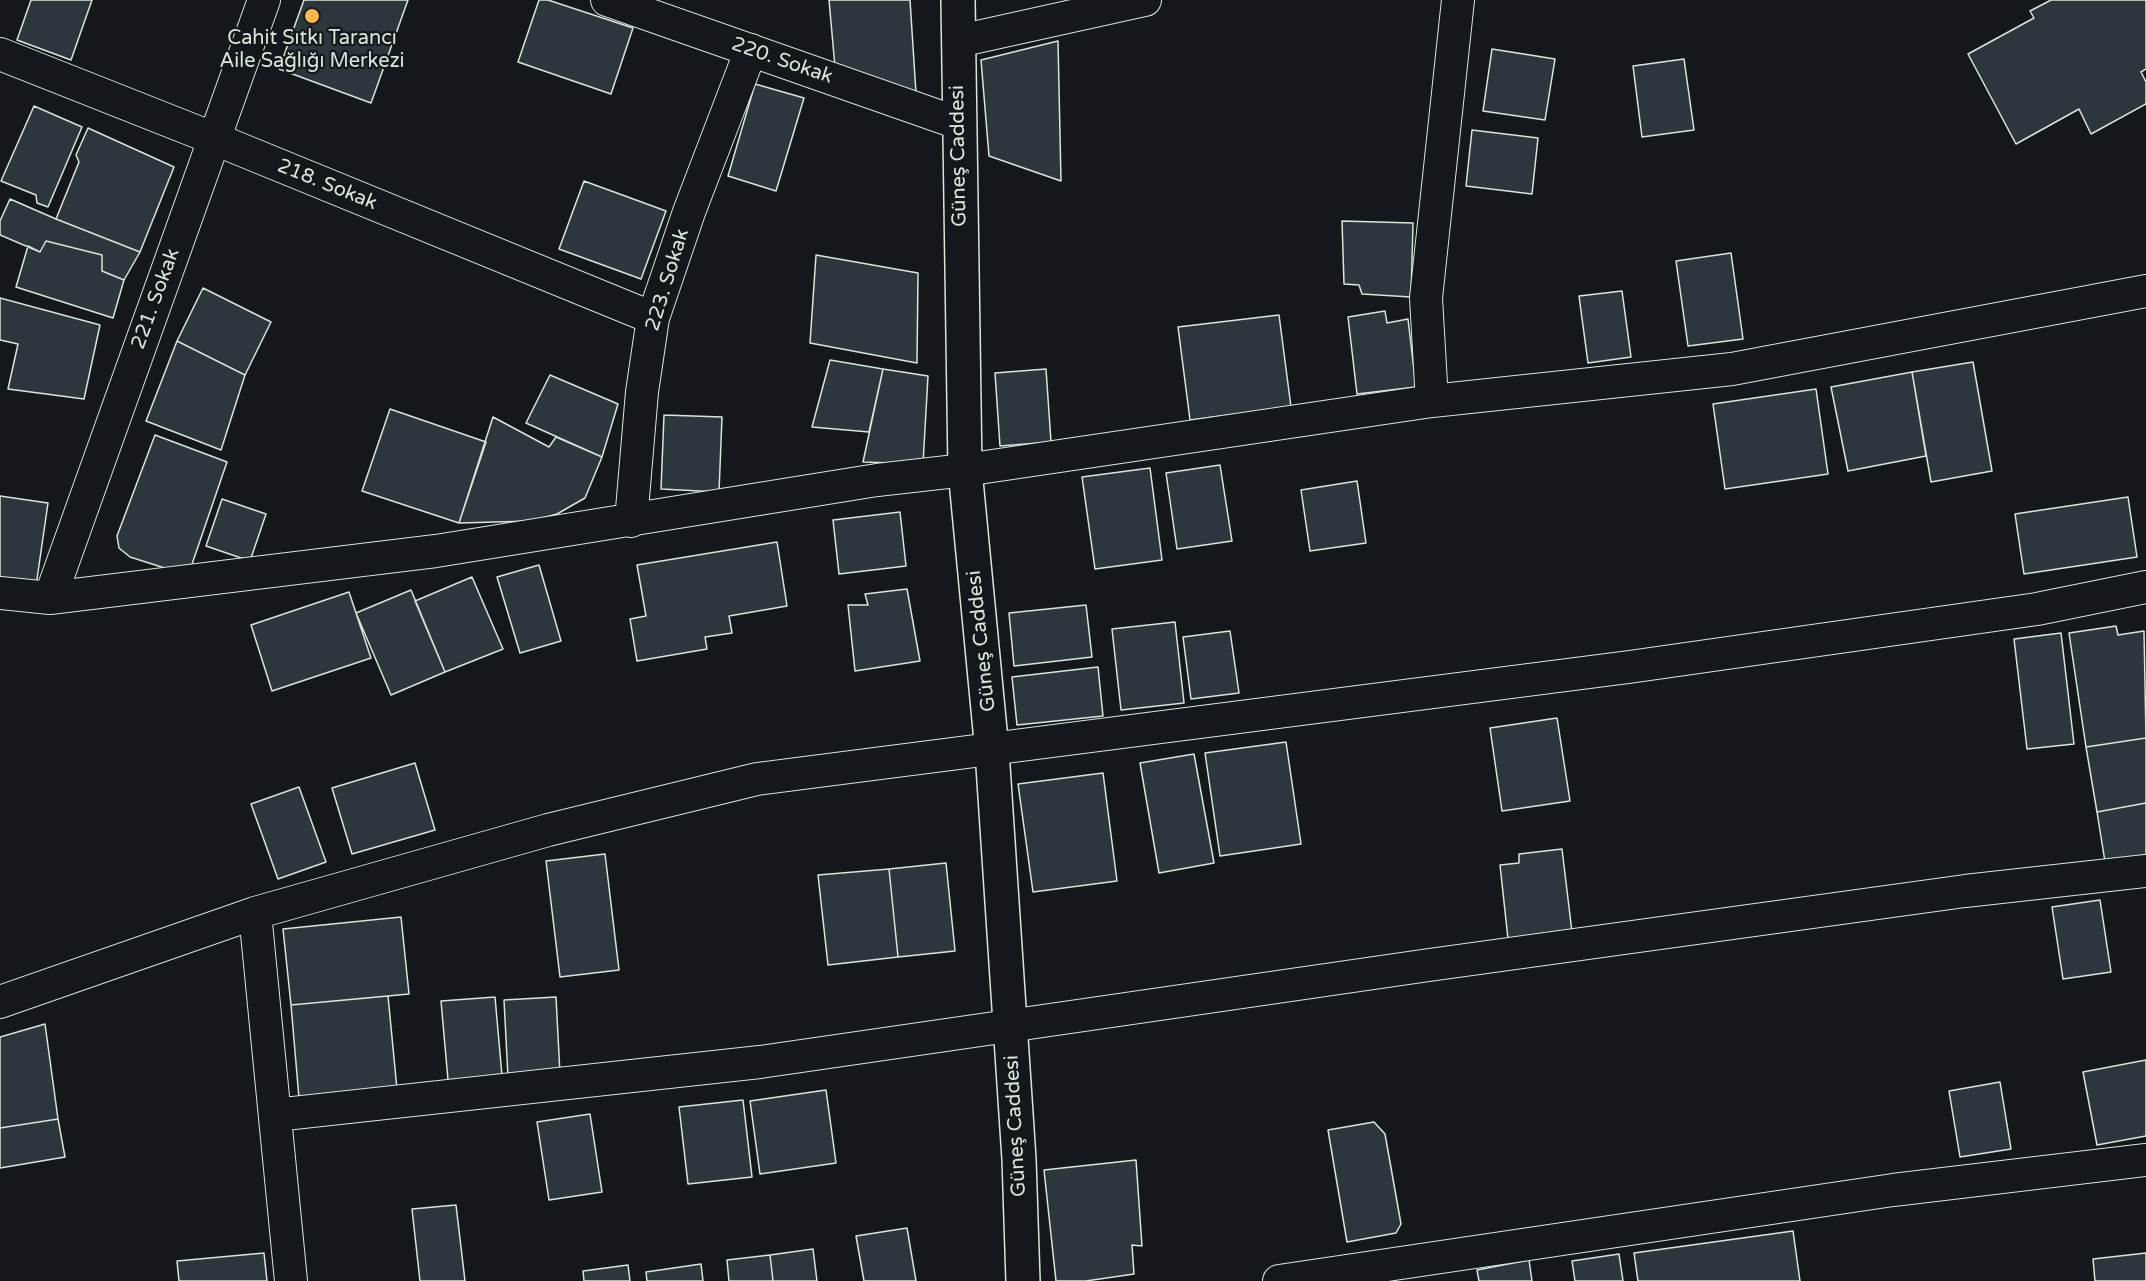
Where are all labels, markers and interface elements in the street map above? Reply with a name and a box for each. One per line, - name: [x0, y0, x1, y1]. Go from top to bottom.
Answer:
- marker: Cahit Sıtkı Tarancı Aile Sağlığı Merkezi: [303, 7, 321, 25]
- place label: Cahit Sıtkı Tarancı Aile Sağlığı Merkezi: [219, 27, 405, 74]
- street label: 220. Sokak: [728, 32, 836, 90]
- street label: Güneş Caddesi: [946, 85, 972, 227]
- street label: 218. Sokak: [274, 154, 380, 216]
- street label: 223. Sokak: [641, 226, 695, 334]
- street label: 221. Sokak: [127, 245, 185, 353]
- street label: Güneş Caddesi: [963, 569, 1001, 713]
- street label: Güneş Caddesi: [1000, 1055, 1032, 1197]

